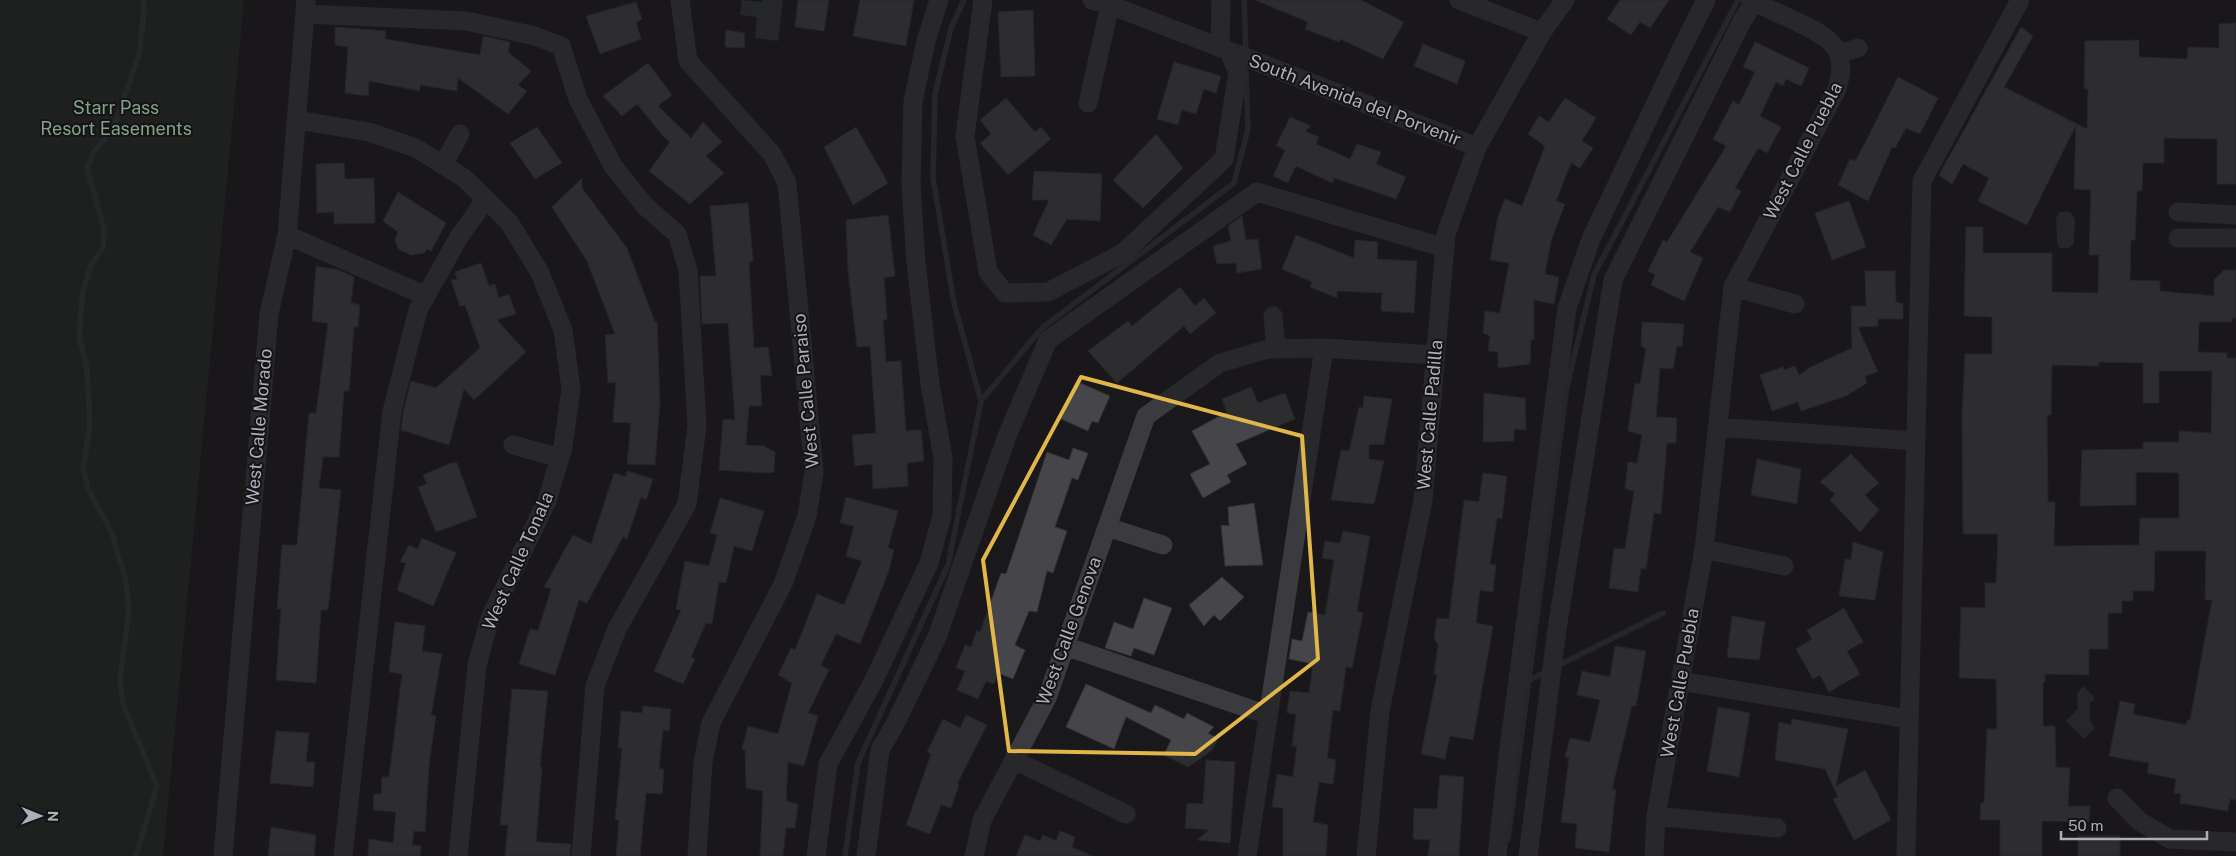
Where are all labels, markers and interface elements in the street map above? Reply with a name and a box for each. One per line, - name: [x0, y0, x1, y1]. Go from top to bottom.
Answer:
- street label: South Avenida del Porvenir: [1246, 49, 1464, 150]
- street label: West Calle Puebla: [1759, 78, 1846, 223]
- park label: Starr Pass Resort Easements: [40, 97, 192, 139]
- street label: West Calle Paraiso: [788, 313, 823, 469]
- street label: West Calle Padilla: [1412, 339, 1447, 491]
- street label: West Calle Morado: [241, 348, 276, 506]
- street label: West Calle Tonala: [478, 489, 557, 633]
- street label: West Calle Genova: [1032, 554, 1105, 708]
- street label: West Calle Puebla: [1656, 606, 1703, 759]
- north arrow: [15, 791, 65, 841]
- scale bar: [2061, 808, 2207, 840]
- text: N: [45, 811, 61, 822]
- text: 50 m: [2068, 817, 2103, 834]

